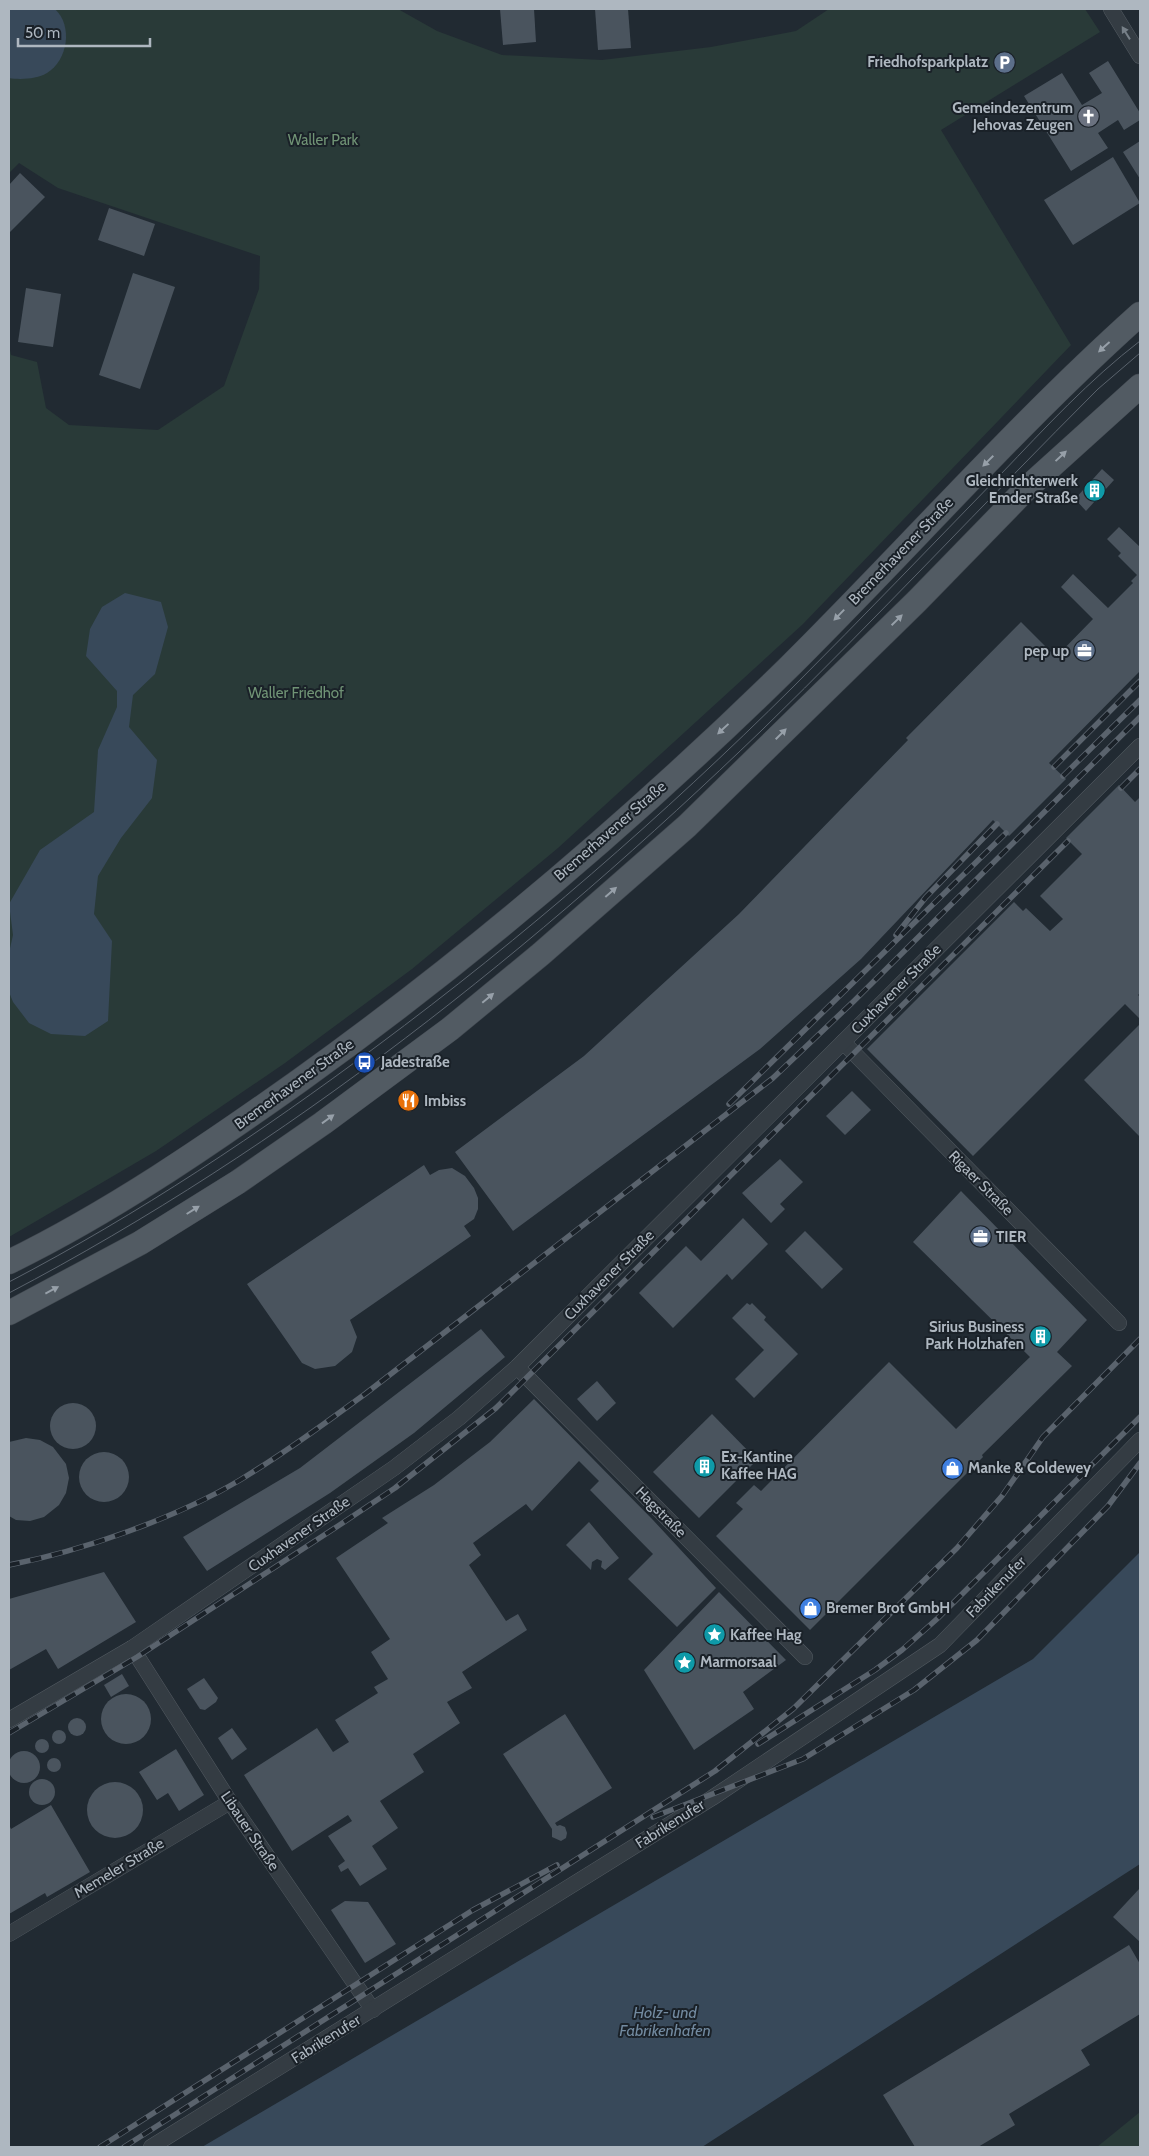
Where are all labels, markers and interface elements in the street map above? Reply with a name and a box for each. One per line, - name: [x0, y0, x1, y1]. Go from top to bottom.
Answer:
- scale bar: [18, 15, 150, 47]
- text: 50 m: [25, 24, 60, 42]
- one-way arrow: [1121, 26, 1130, 39]
- parking icon: Friedhofsparkplatz: [992, 50, 1016, 74]
- place label: Friedhofsparkplatz: [867, 53, 988, 71]
- place label: Gemeindezentrum Jehovas Zeugen: [952, 99, 1073, 134]
- church icon: Gemeindezentrum Jehovas Zeugen: [1077, 105, 1101, 129]
- park label: Waller Park: [288, 131, 359, 149]
- one-way arrow: [1098, 341, 1110, 353]
- one-way arrow: [1055, 450, 1067, 462]
- one-way arrow: [982, 455, 994, 467]
- place label: Gleichrichterwerk Emder Straße: [966, 472, 1079, 507]
- building icon: Gleichrichterwerk Emder Straße: [1082, 478, 1106, 502]
- street label: Bremerhavener Straße: [845, 493, 957, 609]
- one-way arrow: [833, 609, 845, 621]
- one-way arrow: [891, 614, 903, 626]
- office icon: pep up: [1073, 639, 1097, 663]
- place label: pep up: [1024, 642, 1069, 660]
- park label: Waller Friedhof: [248, 684, 344, 702]
- one-way arrow: [717, 723, 729, 735]
- one-way arrow: [775, 728, 787, 740]
- street label: Bremerhavener Straße: [550, 777, 670, 885]
- one-way arrow: [605, 887, 618, 898]
- street label: Cuxhavener Straße: [847, 940, 945, 1038]
- one-way arrow: [481, 993, 494, 1004]
- street label: Bremerhavener Straße: [231, 1035, 357, 1133]
- bus stop icon: Jadestraße: [353, 1050, 377, 1074]
- place label: Jadestraße: [380, 1053, 450, 1071]
- restaurant icon: Imbiss: [396, 1089, 420, 1113]
- place label: Imbiss: [424, 1092, 466, 1110]
- one-way arrow: [321, 1114, 334, 1125]
- street label: Rigaer Straße: [945, 1147, 1017, 1219]
- one-way arrow: [186, 1206, 200, 1215]
- office icon: TIER: [968, 1225, 992, 1249]
- street label: Cuxhavener Straße: [560, 1226, 658, 1324]
- place label: TIER: [996, 1228, 1027, 1246]
- one-way arrow: [45, 1286, 58, 1295]
- place label: Sirius Business Park Holzhafen: [925, 1318, 1024, 1353]
- building icon: Sirius Business Park Holzhafen: [1028, 1324, 1052, 1348]
- place label: Ex-Kantine Kaffee HAG: [721, 1448, 797, 1483]
- building icon: Ex-Kantine Kaffee HAG: [693, 1454, 717, 1478]
- shop icon: Manke & Coldewey: [940, 1456, 964, 1480]
- place label: Manke & Coldewey: [968, 1459, 1092, 1477]
- street label: Hagstraße: [632, 1483, 690, 1541]
- street label: Cuxhavener Straße: [245, 1492, 354, 1576]
- street label: Fabrikenufer: [962, 1553, 1030, 1621]
- shop icon: Bremer Brot GmbH: [798, 1596, 822, 1620]
- place label: Bremer Brot GmbH: [826, 1599, 950, 1617]
- place icon: Kaffee Hag: [702, 1623, 726, 1647]
- place label: Kaffee Hag: [730, 1626, 802, 1644]
- place icon: Marmorsaal: [672, 1650, 696, 1674]
- place label: Marmorsaal: [700, 1653, 777, 1671]
- street label: Libauer Straße: [217, 1788, 283, 1874]
- street label: Fabrikenufer: [632, 1796, 708, 1852]
- street label: Memeler Straße: [71, 1834, 167, 1902]
- water label: Holz- und Fabrikenhafen: [619, 2003, 711, 2040]
- street label: Fabrikenufer: [288, 2011, 364, 2067]

